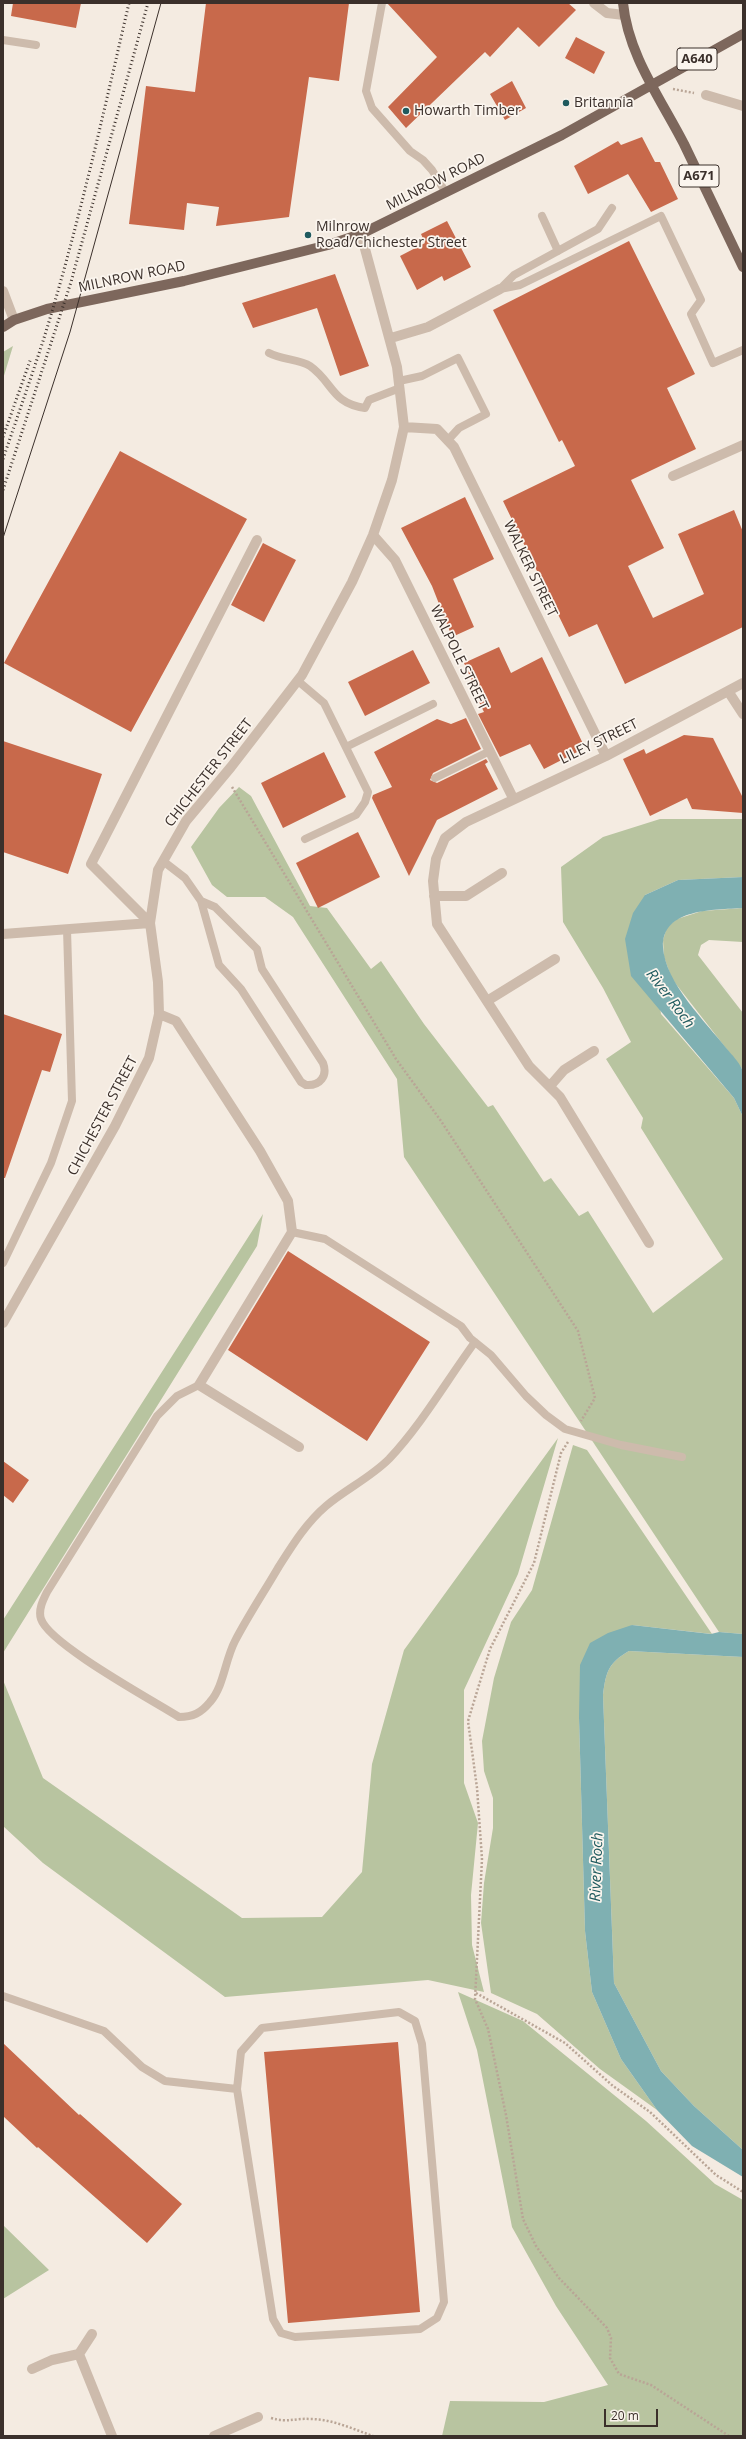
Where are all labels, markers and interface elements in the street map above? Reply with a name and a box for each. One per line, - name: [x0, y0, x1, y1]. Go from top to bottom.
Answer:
- road number: A640: [677, 48, 717, 70]
- place label: Britannia: [574, 95, 634, 111]
- marker: Britannia: [561, 98, 571, 108]
- place label: Howarth Timber: [414, 103, 521, 119]
- marker: Howarth Timber: [401, 106, 411, 116]
- street label: MILNROW ROAD: [384, 150, 488, 214]
- road number: A671: [679, 165, 719, 187]
- place label: Milnrow Road/Chichester Street: [316, 219, 467, 252]
- marker: Milnrow Road/Chichester Street: [303, 230, 313, 240]
- street label: MILNROW ROAD: [77, 257, 187, 297]
- street label: WALKER STREET: [499, 518, 561, 620]
- street label: WALPOLE STREET: [426, 603, 492, 713]
- street label: CHICHESTER STREET: [162, 716, 256, 830]
- street label: LILEY STREET: [557, 716, 641, 768]
- water label: River Roch: [642, 966, 698, 1032]
- street label: CHICHESTER STREET: [64, 1053, 142, 1179]
- water label: River Roch: [587, 1832, 607, 1902]
- scale bar: [606, 2401, 660, 2427]
- text: 20 m: [611, 2407, 639, 2424]

